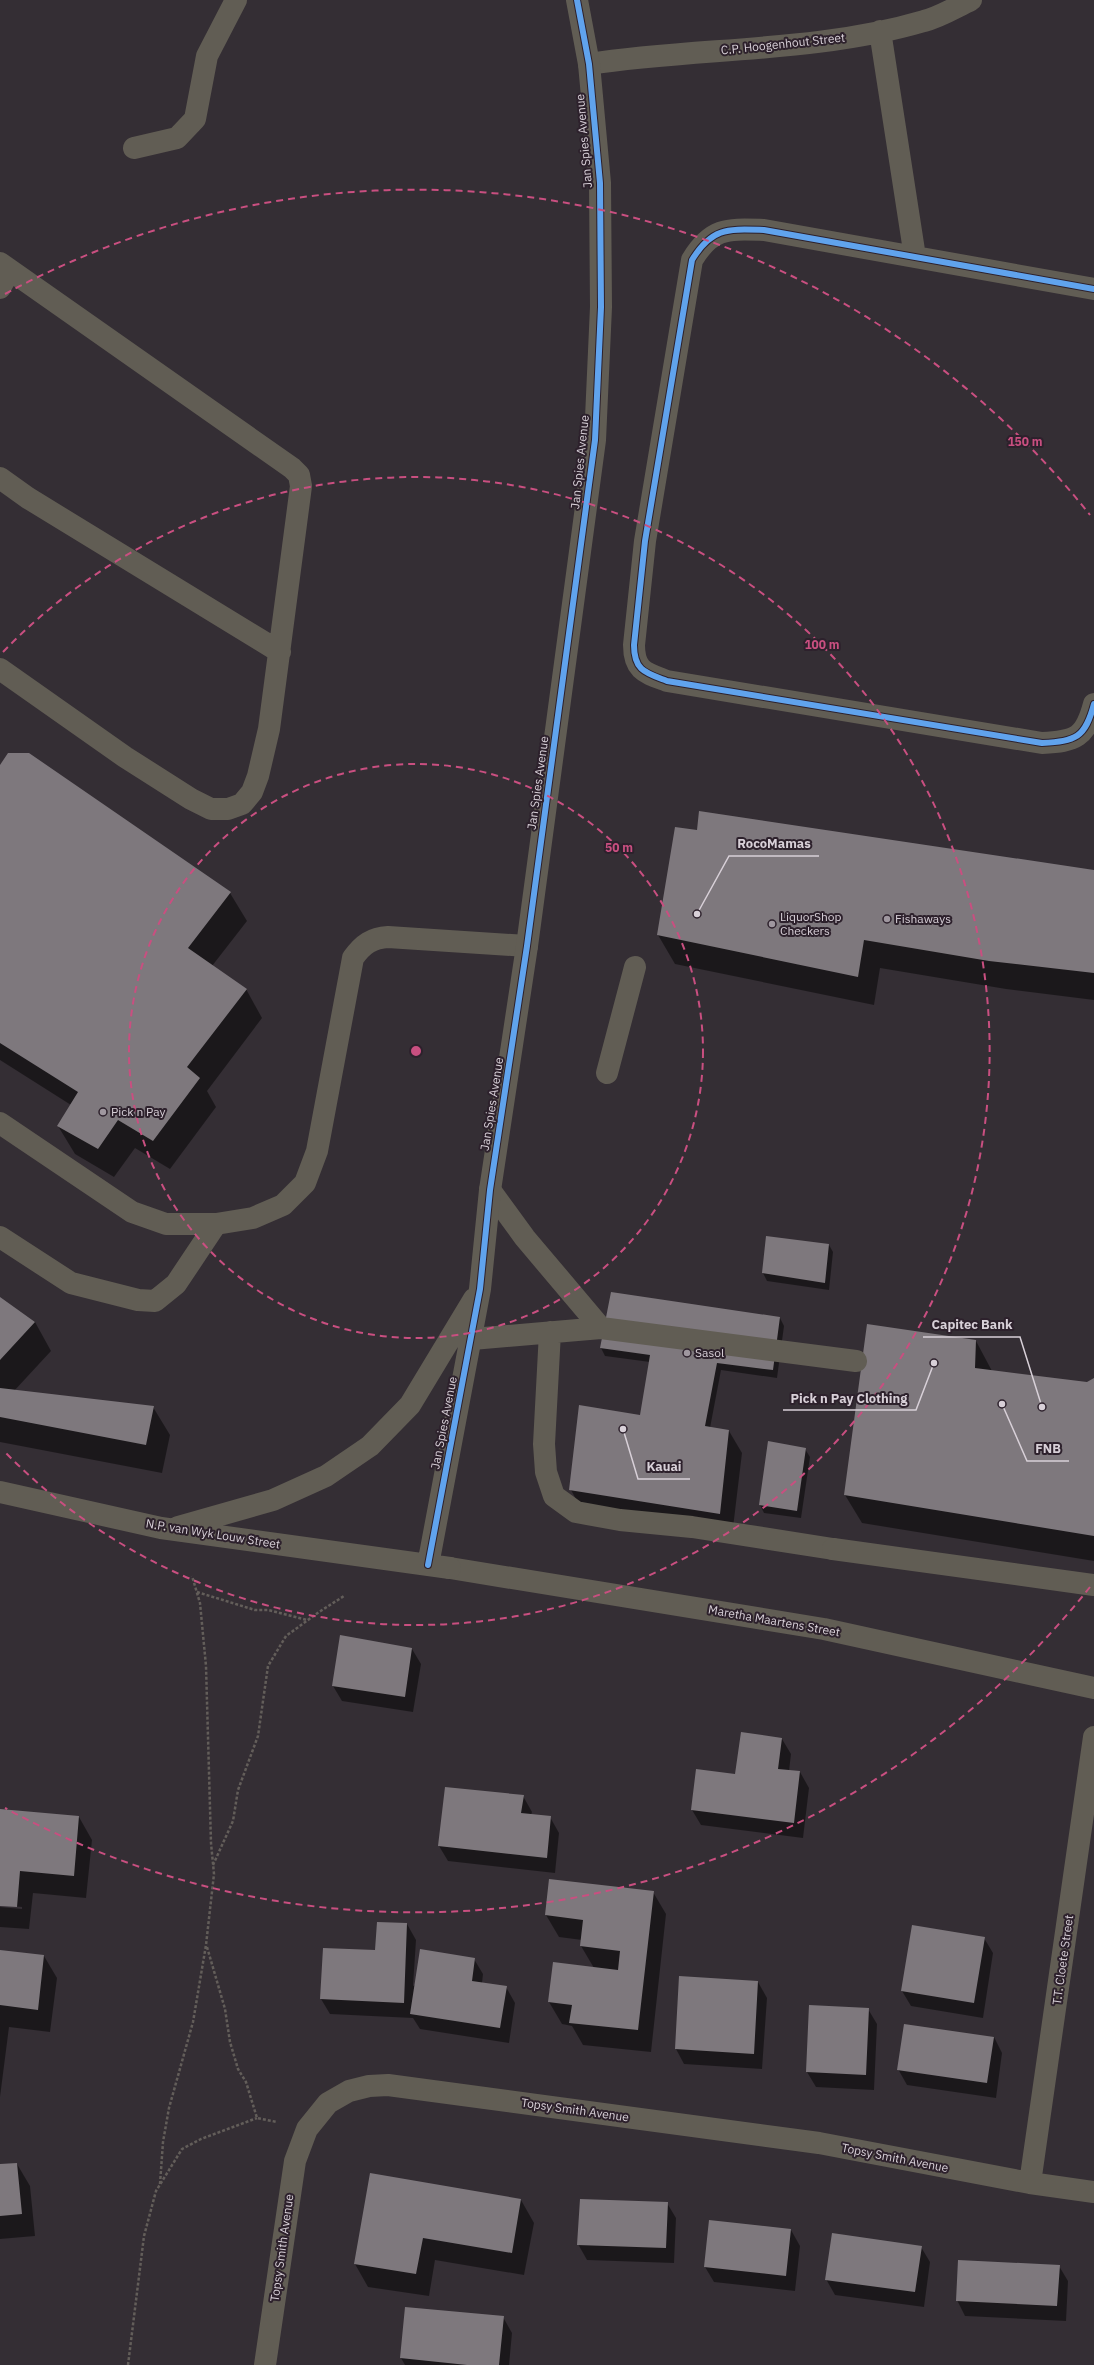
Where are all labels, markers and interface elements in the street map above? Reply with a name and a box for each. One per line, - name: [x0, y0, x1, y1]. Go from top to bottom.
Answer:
- street label: C.P. Hoogenhout Street: [720, 30, 846, 57]
- street label: Jan Spies Avenue: [572, 93, 595, 189]
- street label: Jan Spies Avenue: [567, 414, 592, 510]
- text: 150 m: [1007, 434, 1043, 449]
- text: 100 m: [804, 637, 840, 652]
- street label: Jan Spies Avenue: [524, 735, 552, 831]
- callout: RocoMamas: [729, 831, 819, 856]
- text: RocoMamas: [737, 835, 811, 852]
- text: 50 m: [605, 840, 633, 855]
- place label: LiquorShop Checkers: [780, 909, 842, 938]
- place label: Fishaways: [895, 911, 951, 926]
- marker: Fishaways: [882, 914, 892, 924]
- marker: LiquorShop Checkers: [767, 919, 777, 929]
- centre of rings: [409, 1044, 423, 1058]
- street label: Jan Spies Avenue: [477, 1056, 506, 1152]
- place label: Pick n Pay: [111, 1104, 166, 1119]
- marker: Pick n Pay: [98, 1107, 108, 1117]
- callout: Capitec Bank: [923, 1312, 1020, 1337]
- text: Capitec Bank: [932, 1316, 1013, 1333]
- place label: Sasol: [695, 1345, 724, 1360]
- marker: Sasol: [682, 1348, 692, 1358]
- street label: Jan Spies Avenue: [427, 1375, 460, 1471]
- callout: Pick n Pay Clothing: [783, 1385, 916, 1410]
- text: Pick n Pay Clothing: [790, 1390, 908, 1407]
- callout: FNB: [1027, 1436, 1069, 1461]
- text: FNB: [1035, 1440, 1061, 1457]
- callout: Kauai: [638, 1454, 690, 1479]
- text: Kauai: [646, 1458, 682, 1475]
- street label: N.P. van Wyk Louw Street: [145, 1515, 281, 1552]
- street label: Maretha Maartens Street: [707, 1602, 841, 1639]
- street label: T.T. Cloete Street: [1049, 1914, 1076, 2006]
- street label: Topsy Smith Avenue: [520, 2095, 630, 2125]
- street label: Topsy Smith Avenue: [840, 2140, 950, 2175]
- street label: Topsy Smith Avenue: [267, 2193, 297, 2303]

